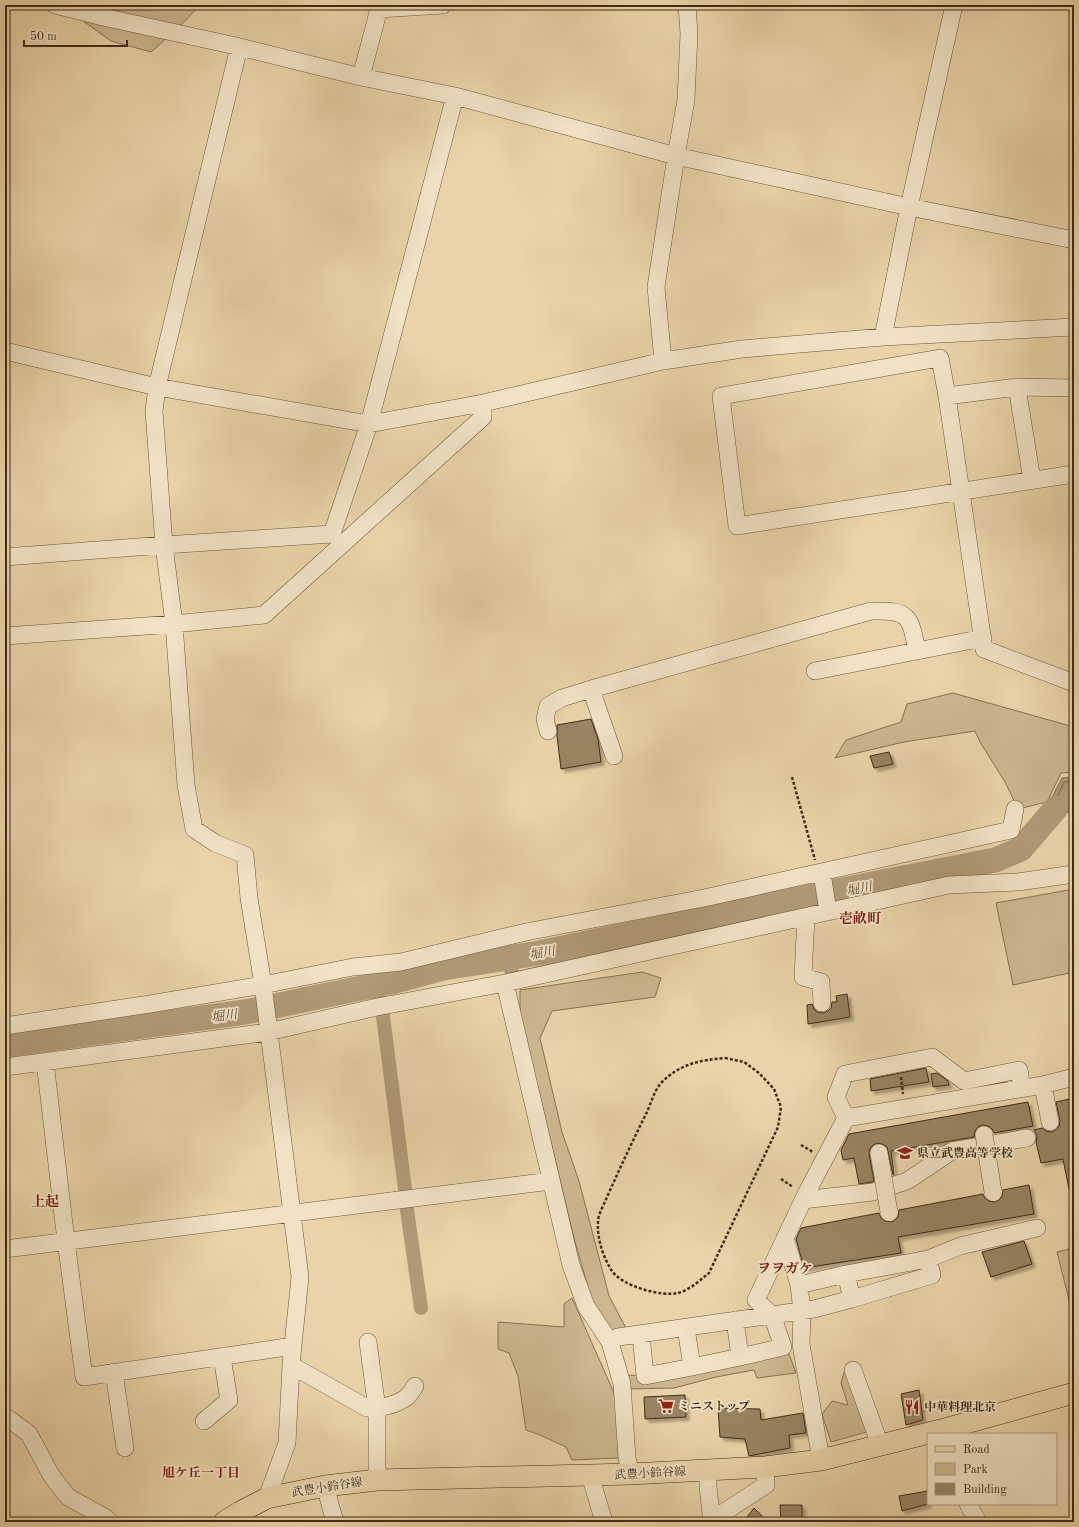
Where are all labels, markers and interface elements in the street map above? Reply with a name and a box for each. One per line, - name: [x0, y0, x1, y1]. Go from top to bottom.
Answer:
- scale bar: [24, 22, 127, 48]
- text: 50 m: [30, 30, 57, 43]
- water label: 堀川: [845, 879, 875, 899]
- district label: 壱畝町: [839, 911, 882, 926]
- water label: 堀川: [528, 943, 558, 962]
- water label: 堀川: [210, 1007, 240, 1025]
- school or university icon: 県立武豊高等学校: [896, 1144, 914, 1162]
- place label: 県立武豊高等学校: [917, 1146, 1013, 1160]
- district label: 上起: [31, 1194, 59, 1209]
- district label: ヲヲガケ: [757, 1261, 813, 1276]
- supermarket icon: ミニストップ: [657, 1397, 675, 1415]
- restaurant icon: 中華料理北京: [903, 1398, 921, 1416]
- place label: ミニストップ: [678, 1400, 750, 1413]
- place label: 中華料理北京: [924, 1400, 996, 1414]
- legend: [927, 1433, 1057, 1505]
- text: Road: [963, 1444, 990, 1456]
- street label: 武豊小鈴谷線: [614, 1464, 686, 1482]
- text: Park: [963, 1464, 988, 1476]
- district label: 旭ケ丘一丁目: [162, 1465, 240, 1480]
- street label: 武豊小鈴谷線: [290, 1474, 364, 1500]
- text: Building: [963, 1484, 1007, 1496]

